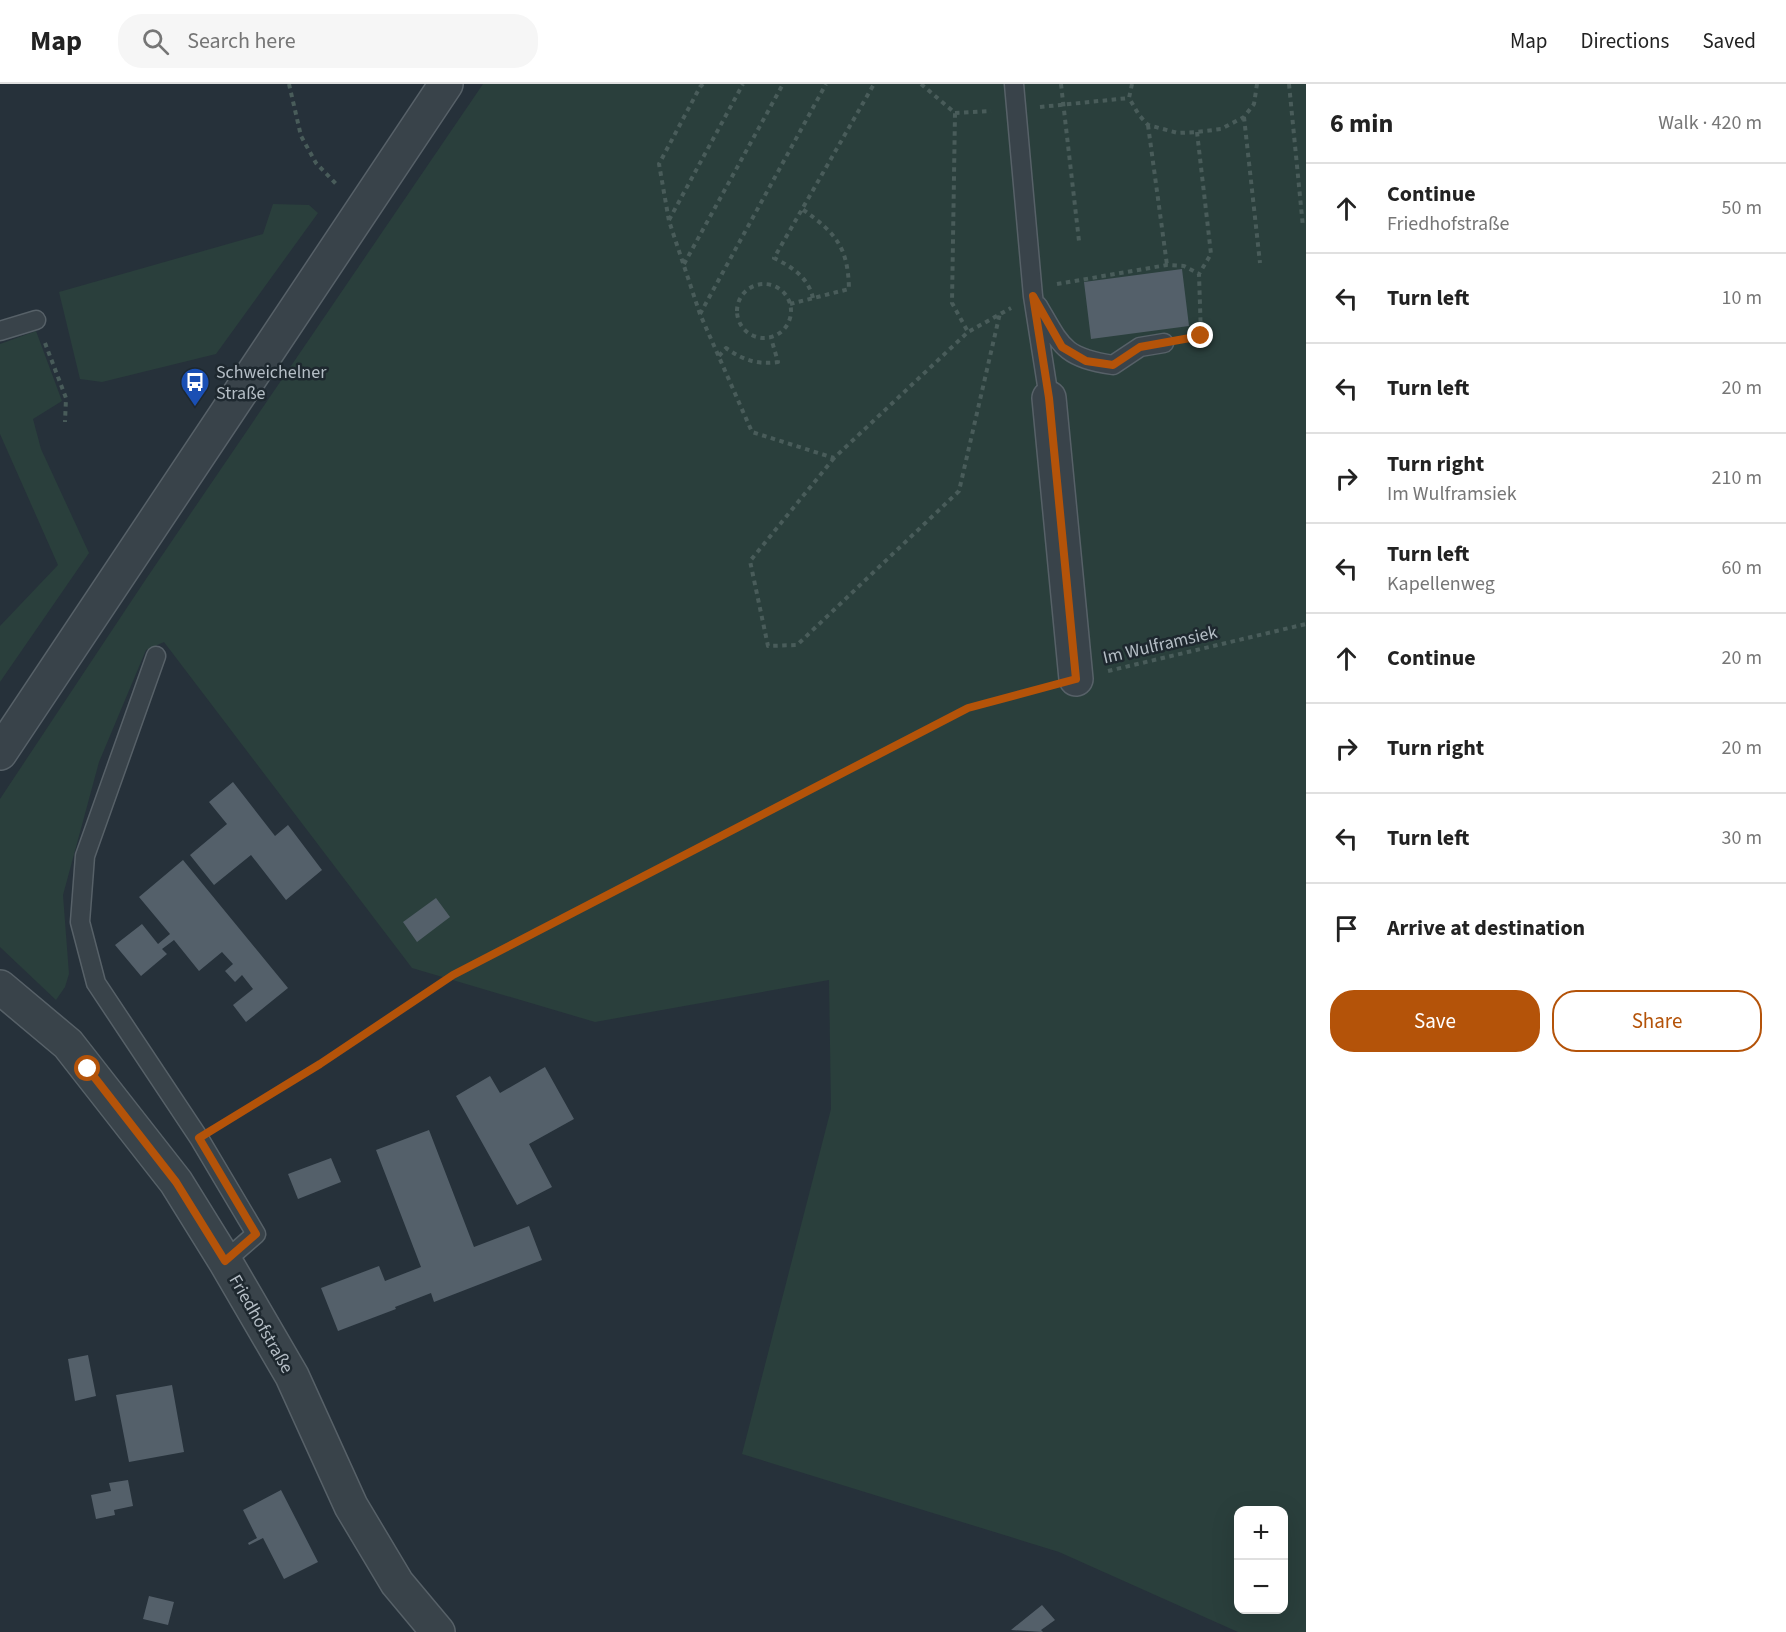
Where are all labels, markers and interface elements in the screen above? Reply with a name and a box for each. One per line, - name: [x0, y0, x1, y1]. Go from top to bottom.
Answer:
- search box: [118, 14, 538, 68]
- text: Map: [30, 21, 82, 61]
- icon: search: [139, 25, 172, 58]
- text: Search here: [187, 25, 296, 57]
- text: Map: [1510, 26, 1548, 56]
- text: Directions: [1581, 26, 1669, 56]
- text: Saved: [1702, 26, 1756, 56]
- text: 6 min: [1330, 105, 1393, 142]
- text: Walk · 420 m: [1658, 109, 1762, 137]
- text: Continue: [1387, 178, 1476, 210]
- icon: ahead: [1330, 192, 1363, 225]
- text: 50 m: [1722, 194, 1762, 222]
- text: Friedhofstraße: [1387, 210, 1510, 238]
- icon: left: [1330, 282, 1363, 315]
- text: Turn left: [1387, 282, 1469, 314]
- text: 10 m: [1722, 284, 1762, 312]
- route end: [1187, 322, 1213, 348]
- place label: Schweichelner Straße: [216, 360, 327, 406]
- bus stop icon: Schweichelner Straße: [179, 366, 211, 408]
- icon: left: [1330, 372, 1363, 405]
- text: Turn left: [1387, 372, 1469, 404]
- text: 20 m: [1722, 374, 1762, 402]
- text: Turn right: [1387, 448, 1484, 480]
- icon: right: [1330, 462, 1363, 495]
- text: 210 m: [1712, 464, 1762, 492]
- text: Im Wulframsiek: [1387, 480, 1517, 508]
- text: Turn left: [1387, 538, 1469, 570]
- icon: left: [1330, 552, 1363, 585]
- text: 60 m: [1722, 554, 1762, 582]
- text: Kapellenweg: [1387, 570, 1495, 598]
- street label: Im Wulframsiek: [1100, 620, 1220, 670]
- icon: ahead: [1330, 642, 1363, 675]
- text: Continue: [1387, 642, 1476, 674]
- text: 20 m: [1722, 644, 1762, 672]
- icon: right: [1330, 732, 1363, 765]
- text: Turn right: [1387, 732, 1484, 764]
- text: 20 m: [1722, 734, 1762, 762]
- icon: left: [1330, 822, 1363, 855]
- text: Turn left: [1387, 822, 1469, 854]
- text: 30 m: [1722, 824, 1762, 852]
- icon: arrive: [1330, 912, 1363, 945]
- text: Arrive at destination: [1387, 912, 1585, 944]
- button: Save: [1330, 990, 1540, 1052]
- button: Share: [1552, 990, 1762, 1052]
- route start: [74, 1055, 100, 1081]
- street label: Friedhofstraße: [223, 1270, 299, 1378]
- map controls: [1234, 1506, 1288, 1614]
- button: +: [1234, 1506, 1288, 1560]
- button: −: [1234, 1560, 1288, 1614]

